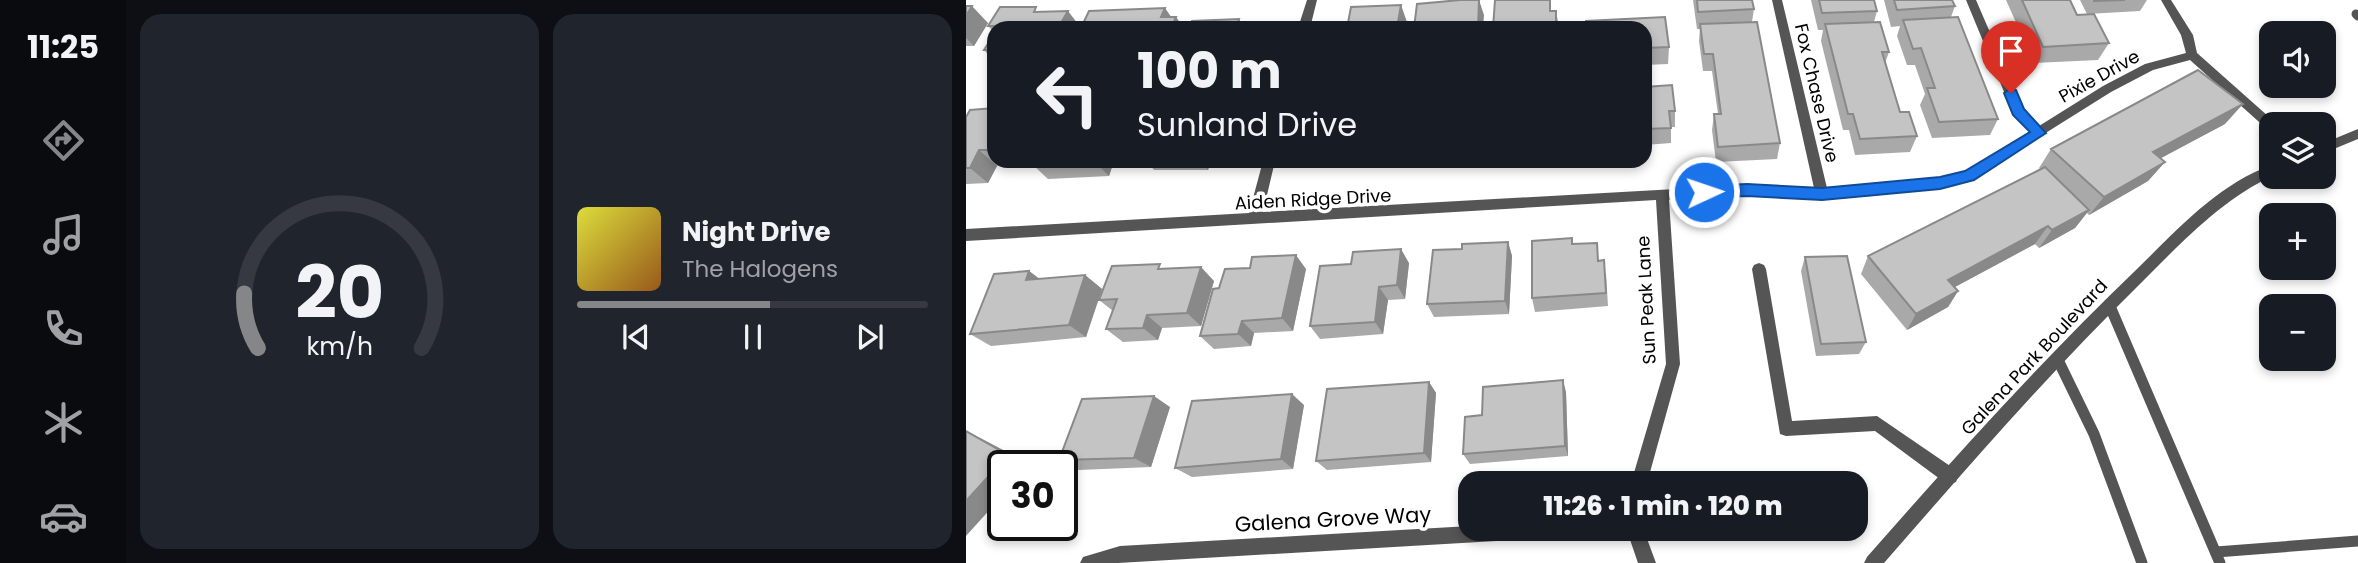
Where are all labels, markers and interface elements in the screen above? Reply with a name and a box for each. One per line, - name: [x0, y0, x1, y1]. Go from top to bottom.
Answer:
- street label: Fox Chase Drive: [1789, 21, 1845, 165]
- pin: [1981, 21, 2041, 93]
- map controls: [2259, 21, 2336, 371]
- button: sound: [2259, 21, 2336, 98]
- text: 11:25: [27, 24, 99, 69]
- icon: arrive: [1992, 32, 2030, 70]
- text: 100 m: [1137, 37, 1282, 105]
- street label: Pixie Drive: [2054, 43, 2144, 109]
- icon: left: [1022, 49, 1113, 140]
- text: Sunland Drive: [1137, 102, 1357, 147]
- button: layers: [2259, 112, 2336, 189]
- icon: directions: [39, 116, 88, 165]
- position arrow: [1667, 155, 1741, 229]
- street label: Aiden Ridge Drive: [1234, 182, 1392, 216]
- button: +: [2259, 203, 2336, 280]
- icon: music: [39, 210, 88, 259]
- text: Night Drive: [682, 214, 830, 250]
- street label: Sun Peak Lane: [1630, 235, 1662, 365]
- text: 20: [295, 242, 384, 343]
- text: The Halogens: [682, 253, 838, 285]
- street label: Galena Park Boulevard: [1955, 274, 2113, 440]
- button: −: [2259, 294, 2336, 371]
- icon: phone: [39, 304, 88, 353]
- icon: previous: [617, 318, 655, 356]
- icon: pause: [734, 318, 772, 356]
- icon: next: [851, 318, 889, 356]
- text: km/h: [306, 328, 373, 363]
- icon: climate: [39, 398, 88, 447]
- speed limit sign: 30: [987, 450, 1078, 541]
- text: 11:26 · 1 min · 120 m: [1543, 488, 1783, 524]
- icon: car: [39, 492, 88, 541]
- street label: Galena Grove Way: [1234, 499, 1432, 539]

